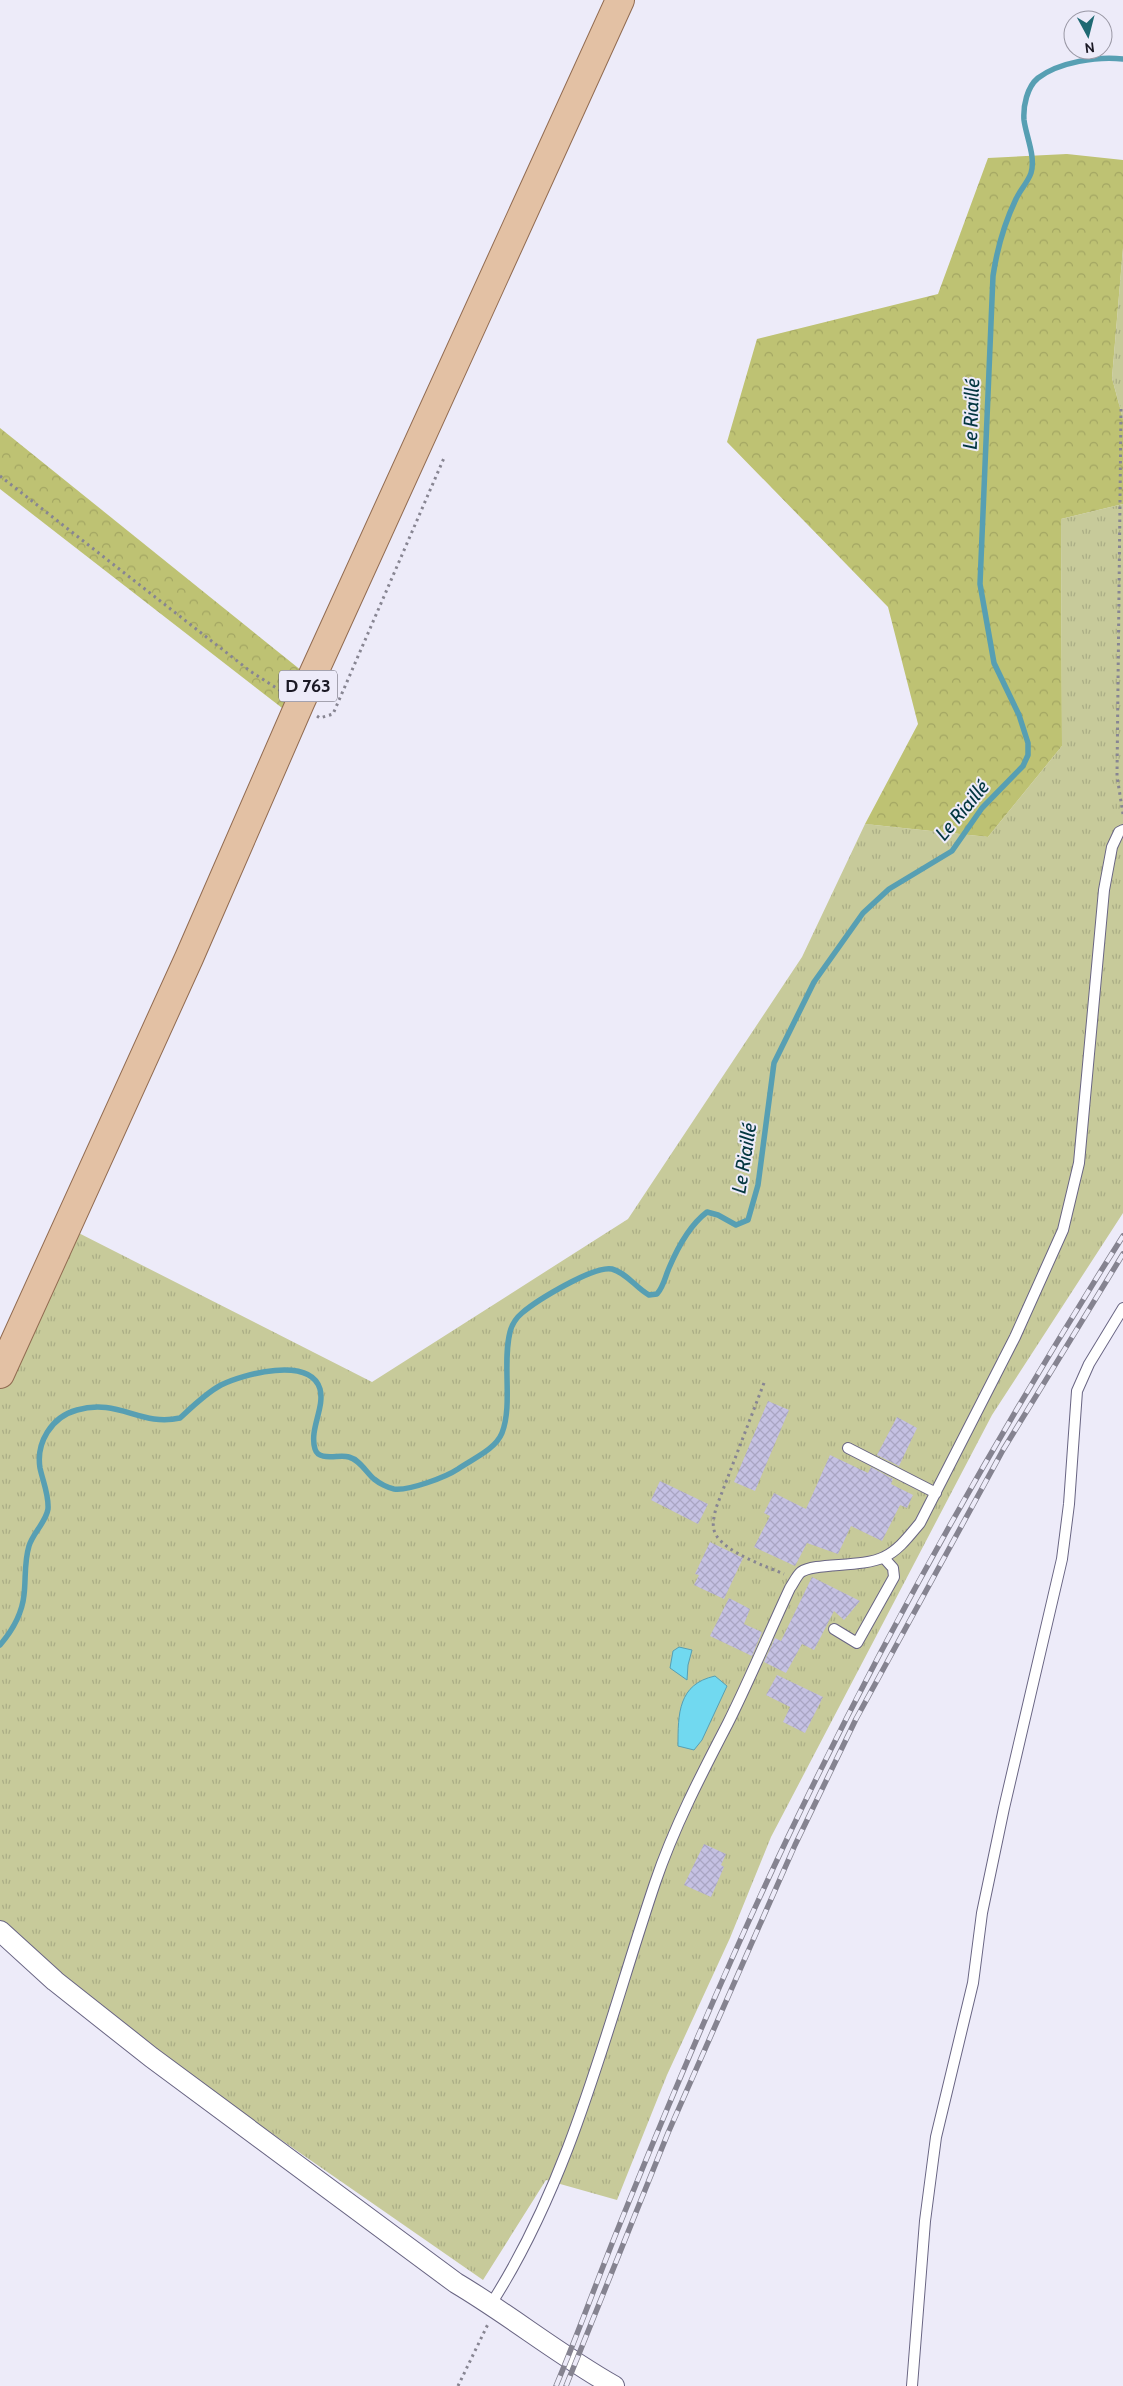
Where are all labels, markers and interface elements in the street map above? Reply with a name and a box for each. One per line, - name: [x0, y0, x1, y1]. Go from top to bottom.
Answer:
- north arrow: [1063, 10, 1113, 60]
- text: N: [1084, 38, 1096, 57]
- water label: Le Riaillé: [958, 378, 984, 450]
- road number: D 763: [279, 670, 337, 701]
- water label: Le Riaillé: [930, 775, 994, 845]
- water label: Le Riaillé: [727, 1121, 761, 1195]

